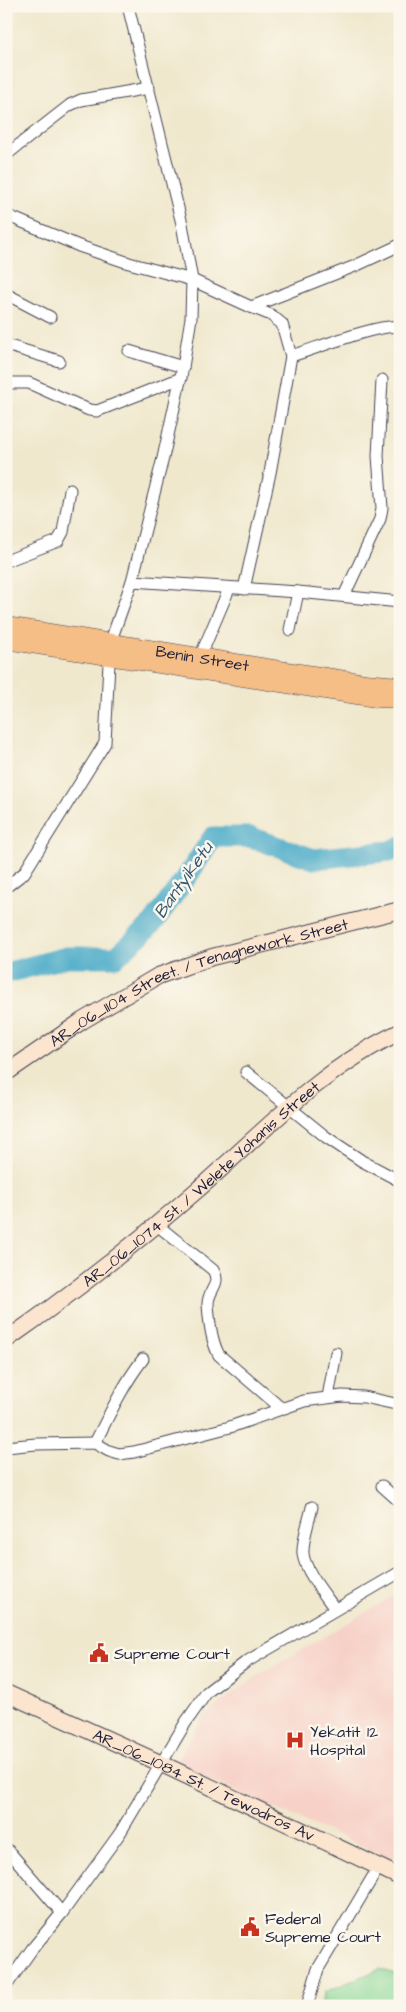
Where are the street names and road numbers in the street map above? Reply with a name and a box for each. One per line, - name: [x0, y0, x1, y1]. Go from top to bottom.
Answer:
- street label: Benin Street: [154, 640, 251, 677]
- street label: AR_06_1104 Street. / Tenagnework Street: [45, 913, 351, 1052]
- street label: AR_06_1074 St. / Welete Yohanis Street: [78, 1076, 325, 1292]
- street label: AR_06_1084 St. / Tewodros Av: [89, 1724, 318, 1847]

